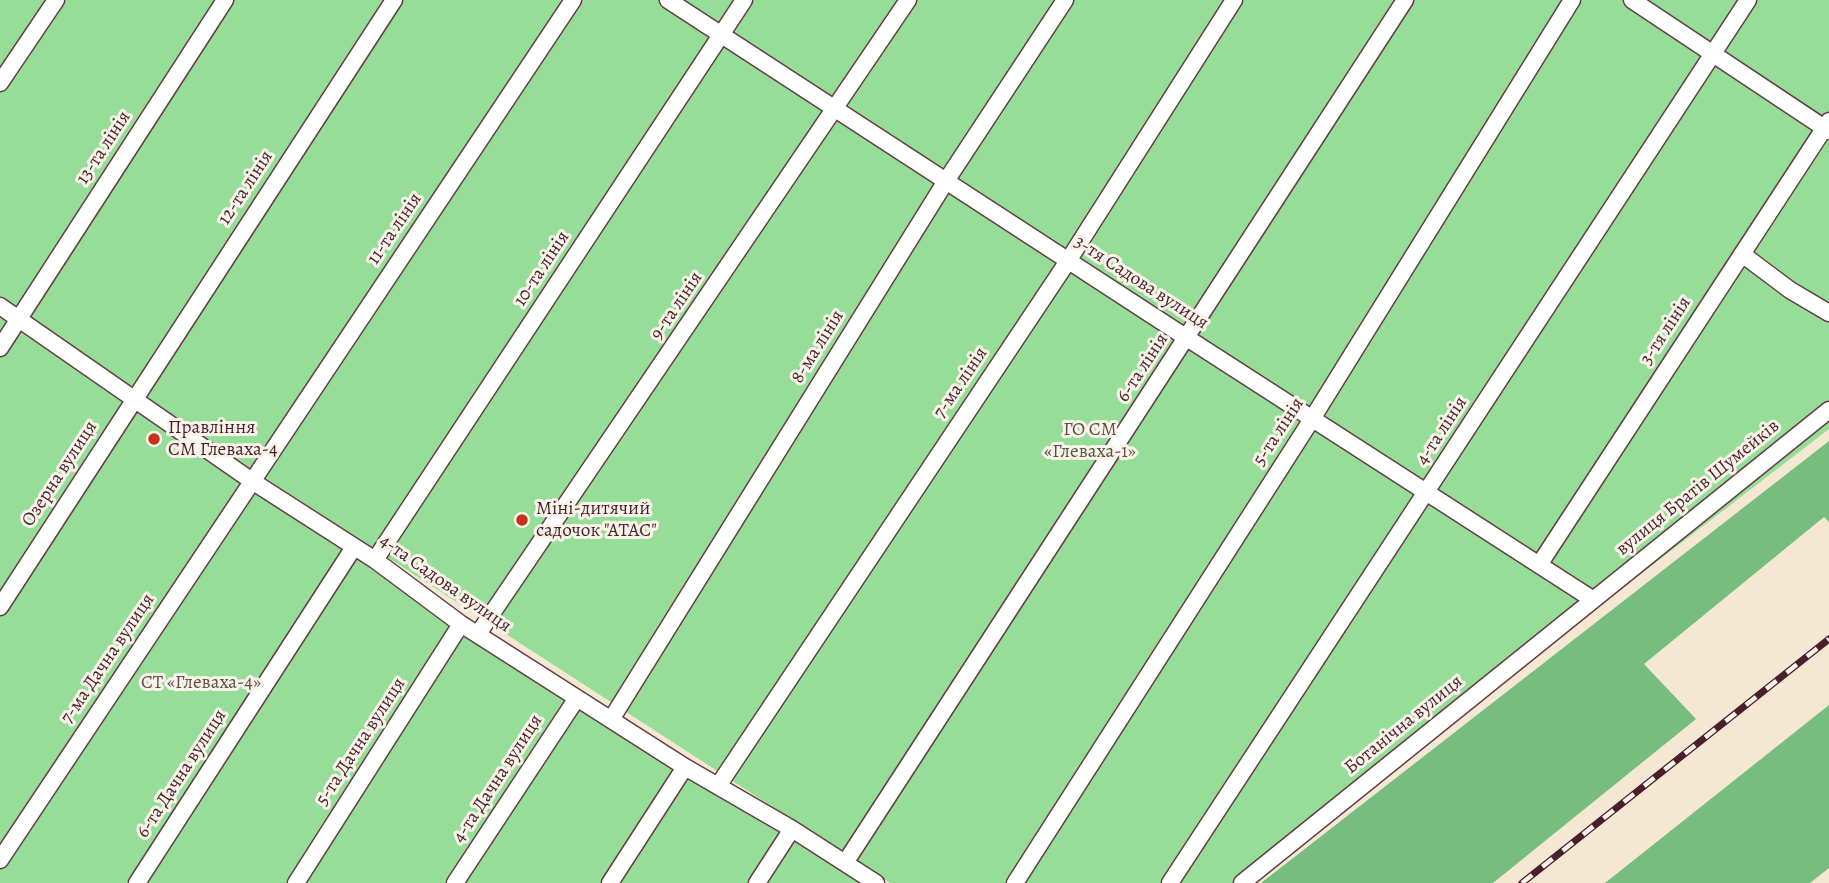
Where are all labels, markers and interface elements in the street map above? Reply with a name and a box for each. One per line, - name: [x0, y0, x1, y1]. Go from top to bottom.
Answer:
- street label: 13-та лінія: [72, 107, 136, 189]
- street label: 12-та лінія: [214, 147, 278, 229]
- street label: 11-та лінія: [363, 189, 427, 269]
- street label: 10-та лінія: [509, 227, 575, 311]
- street label: 3-тя Садова вулиця: [1070, 231, 1212, 335]
- street label: 9-та лінія: [646, 268, 708, 344]
- street label: 3-тя лінія: [1635, 293, 1697, 369]
- street label: 8-ма лінія: [787, 306, 849, 388]
- street label: 6-та лінія: [1112, 329, 1174, 407]
- street label: 7-ма лінія: [929, 343, 993, 423]
- street label: 4-та лінія: [1411, 392, 1473, 470]
- street label: 5-та лінія: [1249, 394, 1309, 470]
- street label: вулиця Братів Шумейків: [1612, 415, 1784, 561]
- street label: Озерна вулиця: [17, 417, 103, 531]
- place label: Правління СМ Глеваха-4: [168, 417, 278, 461]
- park label: ГО СМ «Глеваха-1»: [1044, 419, 1136, 463]
- marker: Правління СМ Глеваха-4: [146, 431, 162, 447]
- place label: Міні-дитячий садочок "АТАС": [536, 498, 657, 542]
- marker: Міні-дитячий садочок "АТАС": [514, 512, 530, 528]
- street label: 4-та Садова вулиця: [375, 530, 515, 638]
- street label: 7-ма Дачна вулиця: [56, 590, 160, 728]
- street label: Ботанічна вулиця: [1340, 670, 1468, 780]
- park label: СТ «Глеваха-4»: [141, 672, 261, 694]
- street label: 5-та Дачна вулиця: [311, 674, 411, 810]
- street label: 6-та Дачна вулиця: [132, 706, 232, 842]
- street label: 4-та Дачна вулиця: [448, 711, 548, 847]

